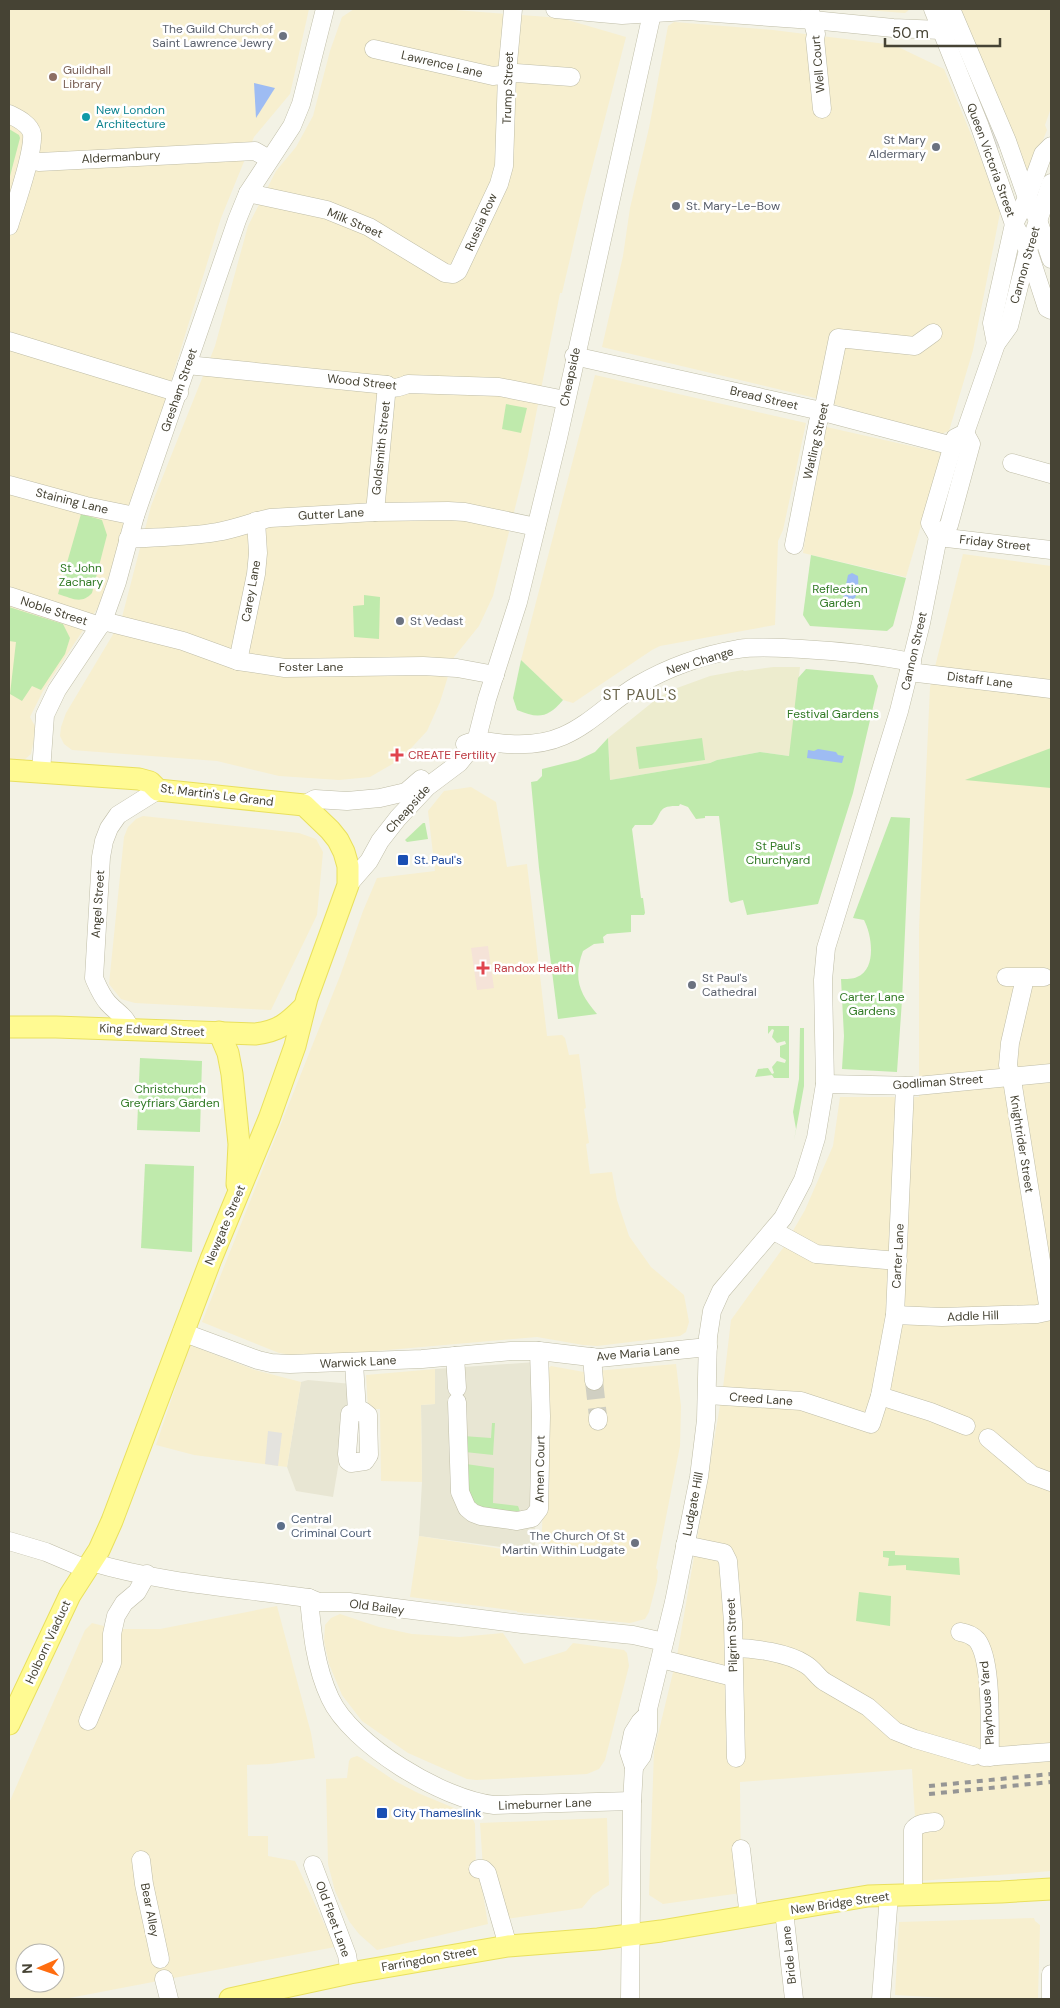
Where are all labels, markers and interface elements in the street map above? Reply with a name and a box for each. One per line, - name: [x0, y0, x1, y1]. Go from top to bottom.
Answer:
- scale bar: [885, 15, 1000, 47]
- place label: The Guild Church of Saint Lawrence Jewry: [152, 21, 273, 51]
- text: 50 m: [892, 23, 929, 43]
- marker: The Guild Church of Saint Lawrence Jewry: [277, 30, 289, 42]
- street label: Well Court: [807, 34, 829, 94]
- street label: Lawrence Lane: [400, 47, 485, 81]
- street label: Trump Street: [499, 51, 517, 125]
- place label: Guildhall Library: [63, 62, 111, 92]
- marker: Guildhall Library: [47, 71, 59, 83]
- street label: Queen Victoria Street: [963, 101, 1019, 219]
- place label: New London Architecture: [96, 102, 166, 132]
- marker: New London Architecture: [80, 111, 92, 123]
- place label: St Mary Aldermary: [868, 132, 926, 162]
- marker: St Mary Aldermary: [930, 141, 942, 153]
- street label: Aldermanbury: [81, 147, 161, 167]
- street label: Russia Row: [461, 191, 501, 253]
- place label: St. Mary-Le-Bow: [686, 198, 780, 214]
- marker: St. Mary-Le-Bow: [670, 200, 682, 212]
- street label: Milk Street: [325, 204, 386, 242]
- street label: Cannon Street: [1006, 224, 1044, 306]
- street label: Gresham Street: [157, 346, 201, 434]
- street label: Cheapside: [556, 346, 584, 408]
- street label: Wood Street: [326, 370, 398, 394]
- street label: Bread Street: [728, 382, 800, 414]
- street label: Goldsmith Street: [368, 400, 394, 496]
- street label: Watling Street: [799, 401, 833, 481]
- street label: Staining Lane: [34, 484, 110, 518]
- street label: Gutter Lane: [298, 504, 365, 524]
- street label: Friday Street: [959, 531, 1032, 555]
- street label: Carey Lane: [238, 559, 264, 623]
- park label: St John Zachary: [59, 560, 104, 590]
- park label: Reflection Garden: [812, 581, 868, 611]
- street label: Noble Street: [18, 593, 90, 629]
- street label: Cannon Street: [897, 610, 931, 692]
- place label: St Vedast: [410, 613, 464, 629]
- marker: St Vedast: [394, 615, 406, 627]
- street label: New Change: [664, 643, 736, 679]
- street label: Foster Lane: [279, 659, 343, 675]
- street label: Distaff Lane: [946, 668, 1014, 692]
- district label: ST PAUL'S: [603, 685, 677, 705]
- park label: Festival Gardens: [787, 706, 879, 722]
- place label: CREATE Fertility: [408, 747, 497, 763]
- marker: CREATE Fertility: [390, 748, 404, 762]
- street label: St. Martin's Le Grand: [160, 780, 274, 810]
- street label: Cheapside: [382, 781, 434, 837]
- park label: St Paul's Churchyard: [746, 838, 810, 868]
- place label: St. Paul's: [414, 852, 462, 868]
- marker: St. Paul's: [396, 853, 410, 867]
- street label: Angel Street: [88, 869, 108, 938]
- place label: Randox Health: [494, 960, 574, 976]
- marker: Randox Health: [476, 961, 490, 975]
- place label: St Paul's Cathedral: [702, 970, 757, 1000]
- marker: St Paul's Cathedral: [686, 979, 698, 991]
- park label: Carter Lane Gardens: [839, 989, 905, 1019]
- street label: King Edward Street: [99, 1020, 205, 1040]
- street label: Godliman Street: [892, 1071, 984, 1093]
- park label: Christchurch Greyfriars Garden: [120, 1081, 220, 1111]
- street label: Knightrider Street: [1006, 1094, 1038, 1194]
- street label: Newgate Street: [201, 1182, 249, 1267]
- street label: Carter Lane: [888, 1223, 908, 1289]
- street label: Addle Hill: [947, 1307, 999, 1325]
- street label: Ave Maria Lane: [596, 1341, 681, 1365]
- street label: Warwick Lane: [319, 1352, 397, 1372]
- street label: Creed Lane: [729, 1389, 794, 1409]
- street label: Amen Court: [531, 1435, 549, 1503]
- street label: Ludgate Hill: [679, 1471, 707, 1537]
- place label: Central Criminal Court: [291, 1511, 372, 1541]
- marker: Central Criminal Court: [275, 1520, 287, 1532]
- place label: The Church Of St Martin Within Ludgate: [502, 1528, 625, 1558]
- marker: The Church Of St Martin Within Ludgate: [629, 1537, 641, 1549]
- street label: Old Bailey: [349, 1596, 406, 1618]
- street label: Holborn Viaduct: [22, 1597, 74, 1686]
- street label: Pilgrim Street: [723, 1597, 741, 1672]
- street label: Playhouse Yard: [976, 1661, 998, 1745]
- street label: Limeburner Lane: [498, 1794, 592, 1814]
- place label: City Thameslink: [393, 1805, 481, 1821]
- marker: City Thameslink: [375, 1806, 389, 1820]
- street label: Old Fleet Lane: [312, 1879, 354, 1959]
- street label: Bear Alley: [137, 1882, 163, 1939]
- street label: New Bridge Street: [789, 1888, 891, 1918]
- street label: Bride Lane: [778, 1925, 800, 1985]
- north arrow: [15, 1943, 65, 1993]
- street label: Farringdon Street: [380, 1943, 478, 1975]
- text: N: [18, 1963, 36, 1974]

